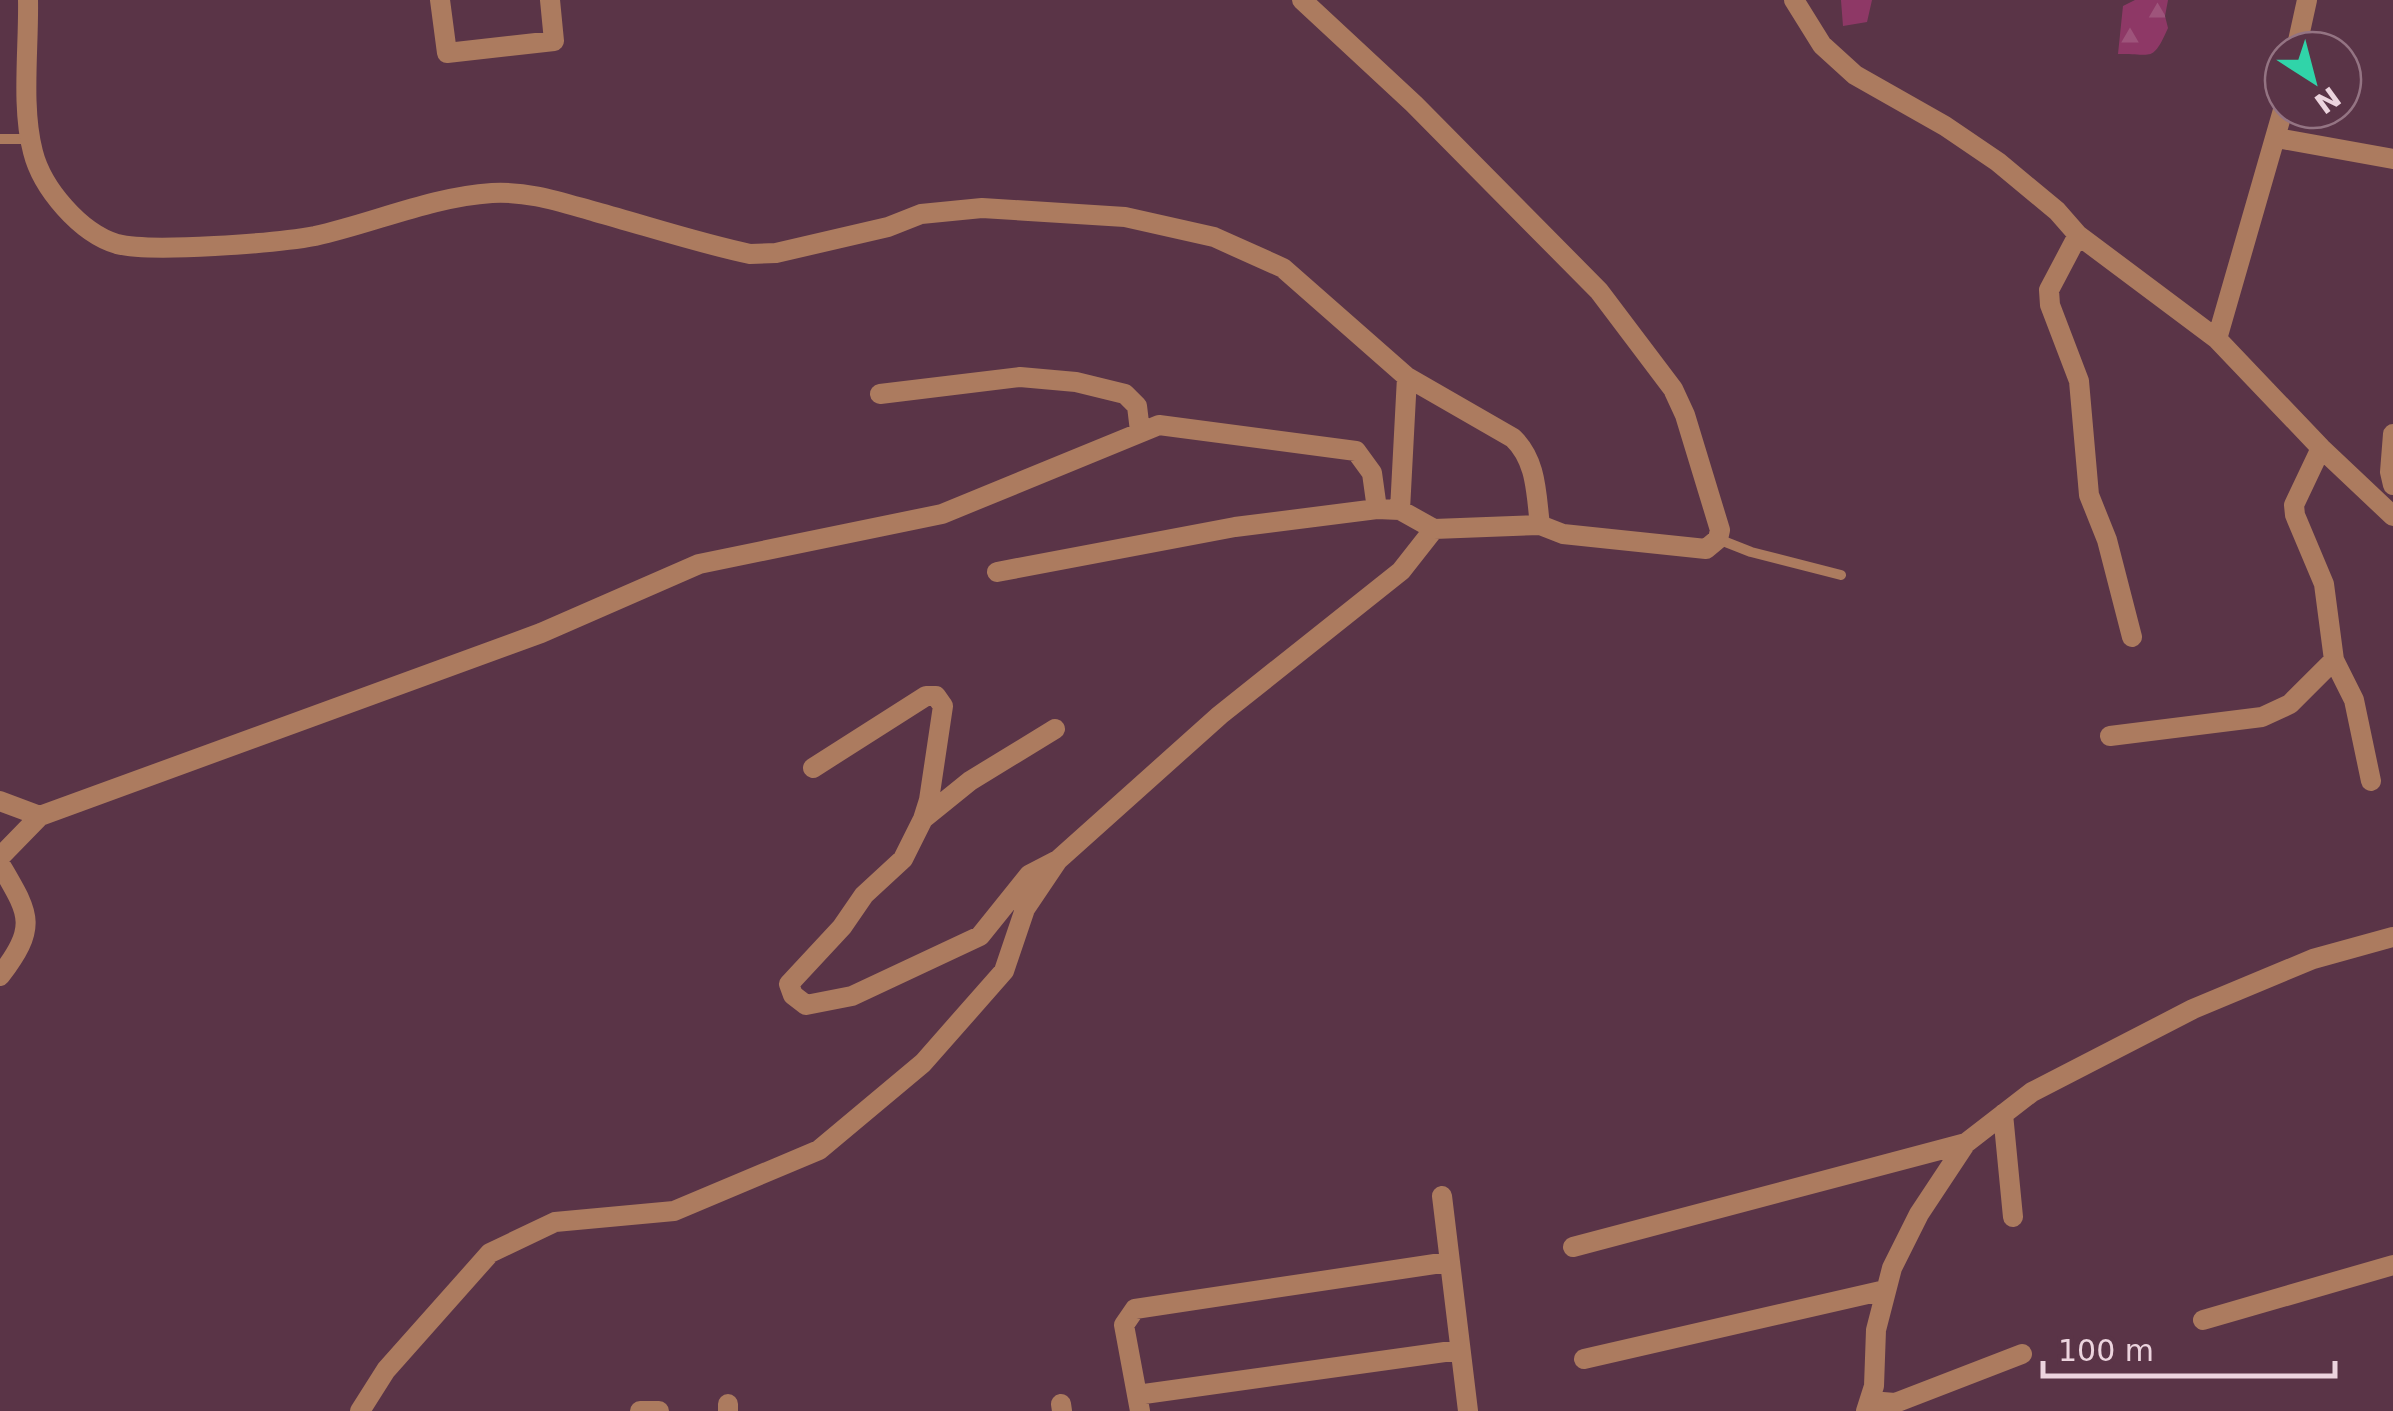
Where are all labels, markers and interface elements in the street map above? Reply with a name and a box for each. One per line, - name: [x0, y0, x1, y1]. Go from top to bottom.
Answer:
- north arrow: [2263, 30, 2363, 130]
- text: N: [2308, 80, 2347, 120]
- scale bar: [2043, 1316, 2336, 1378]
- text: 100 m: [2058, 1333, 2154, 1368]

